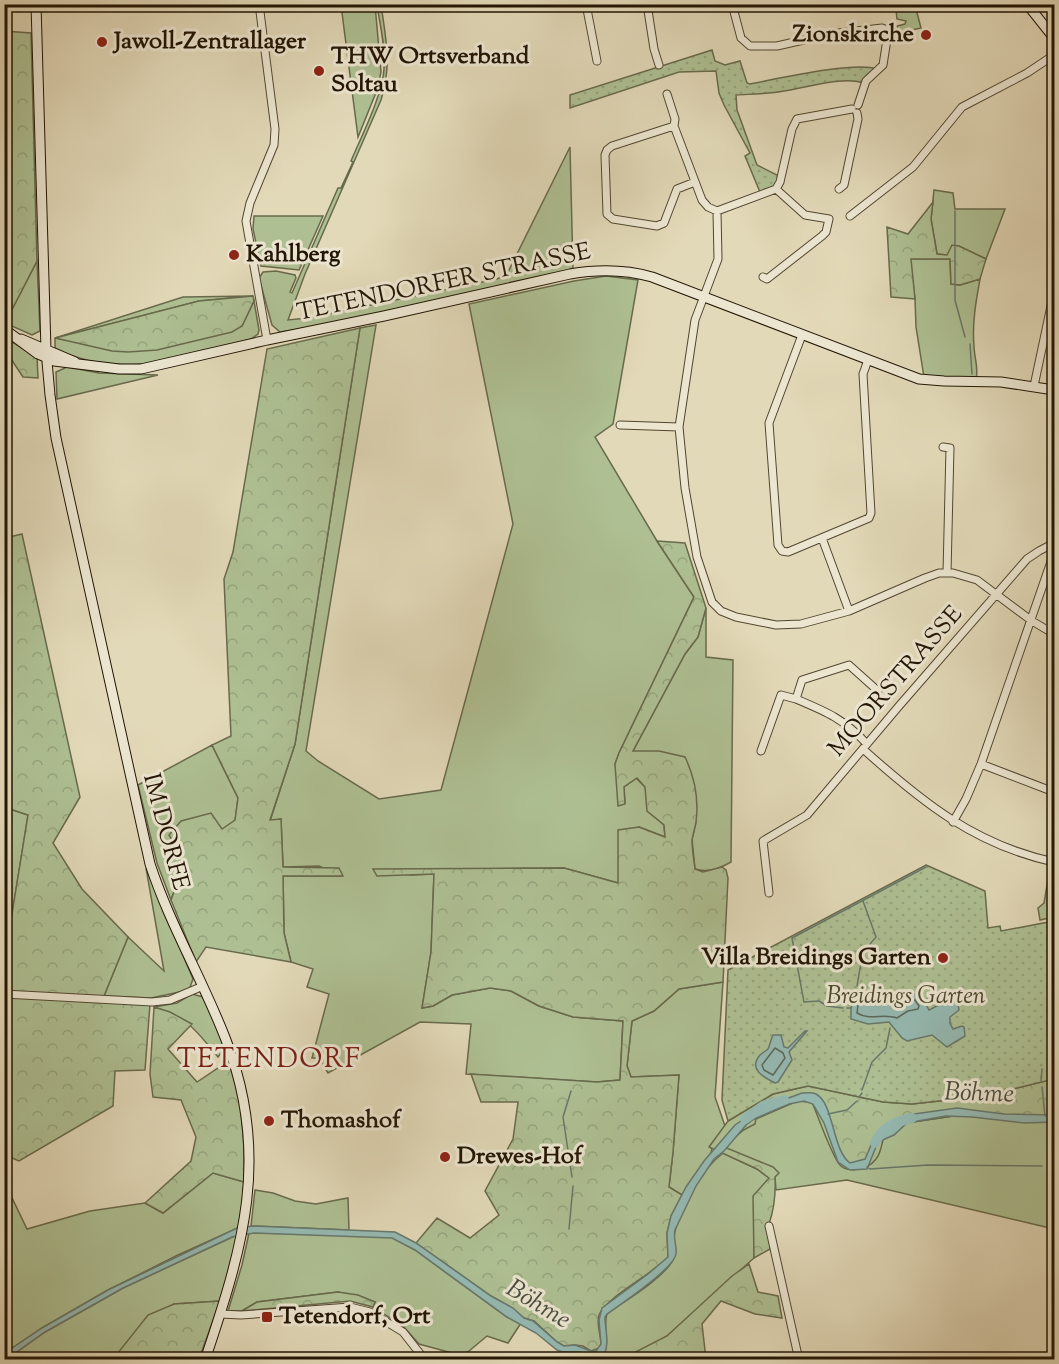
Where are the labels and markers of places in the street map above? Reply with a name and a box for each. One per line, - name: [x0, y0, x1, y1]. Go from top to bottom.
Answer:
- place label: Zionskirche: [793, 18, 914, 52]
- place label: Jawoll-Zentrallager: [112, 25, 307, 59]
- marker: Zionskirche: [919, 28, 933, 42]
- marker: Jawoll-Zentrallager: [95, 35, 109, 49]
- place label: THW Ortsverband Soltau: [331, 40, 530, 102]
- marker: THW Ortsverband Soltau: [312, 64, 326, 78]
- place label: Kahlberg: [246, 238, 341, 272]
- marker: Kahlberg: [227, 248, 241, 262]
- place label: Villa Breidings Garten: [701, 941, 932, 975]
- marker: Villa Breidings Garten: [936, 951, 950, 965]
- place label: Thomashof: [281, 1104, 402, 1138]
- marker: Thomashof: [262, 1114, 276, 1128]
- place label: Drewes-Hof: [457, 1140, 584, 1174]
- marker: Drewes-Hof: [438, 1150, 452, 1164]
- place label: Tetendorf, Ort: [279, 1300, 431, 1334]
- marker: Tetendorf, Ort: [260, 1310, 274, 1324]

